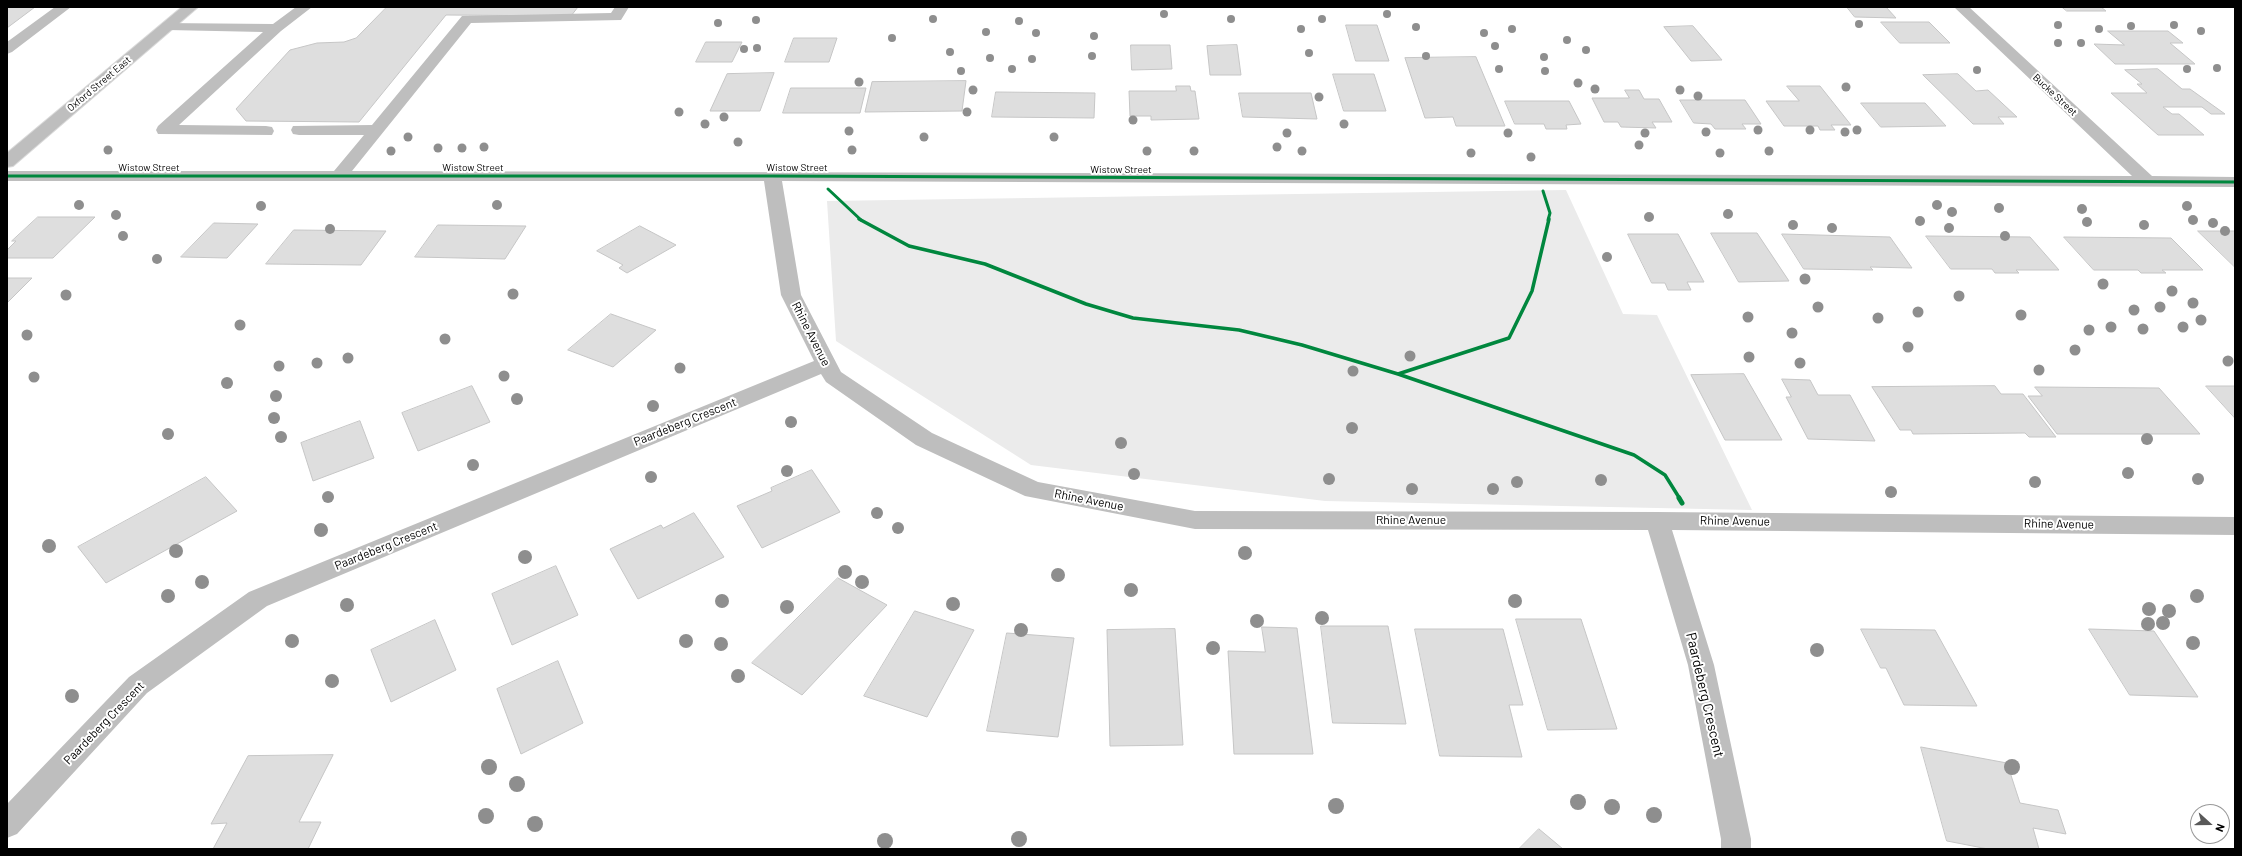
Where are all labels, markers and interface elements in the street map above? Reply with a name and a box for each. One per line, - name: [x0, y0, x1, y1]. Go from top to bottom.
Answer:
- street label: Oxford Street East: [65, 54, 133, 114]
- street label: Bucke Street: [2030, 71, 2080, 119]
- street label: Wistow Street: [118, 162, 180, 174]
- street label: Wistow Street: [442, 162, 504, 174]
- street label: Wistow Street: [766, 162, 828, 174]
- street label: Wistow Street: [1090, 164, 1152, 176]
- street label: Rhine Avenue: [789, 299, 833, 369]
- street label: Paardeberg Crescent: [632, 395, 738, 449]
- street label: Rhine Avenue: [1053, 486, 1125, 514]
- street label: Rhine Avenue: [1376, 513, 1446, 527]
- street label: Rhine Avenue: [1700, 513, 1770, 529]
- street label: Rhine Avenue: [2024, 516, 2094, 532]
- street label: Paardeberg Crescent: [333, 519, 439, 573]
- street label: Paardeberg Crescent: [1682, 631, 1728, 759]
- street label: Paardeberg Crescent: [61, 679, 147, 767]
- north arrow: [2190, 804, 2230, 844]
- text: N: [2213, 822, 2228, 834]

